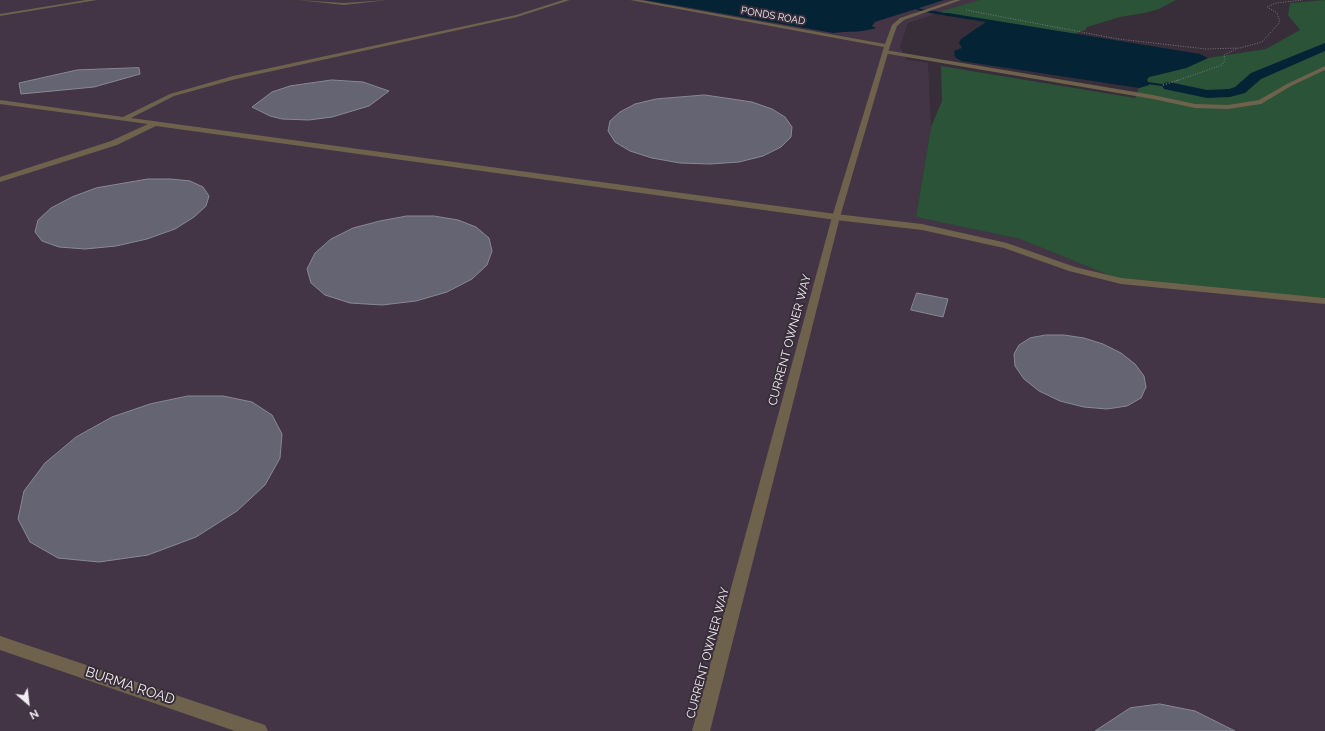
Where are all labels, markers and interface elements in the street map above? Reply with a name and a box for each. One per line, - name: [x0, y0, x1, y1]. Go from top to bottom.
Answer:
- street label: PONDS ROAD: [740, 4, 806, 28]
- street label: CURRENT OWNER WAY: [766, 273, 814, 407]
- street label: CURRENT OWNER WAY: [684, 586, 732, 720]
- street label: BURMA ROAD: [83, 664, 177, 708]
- north arrow: [8, 683, 48, 723]
- text: N: [27, 706, 41, 722]

